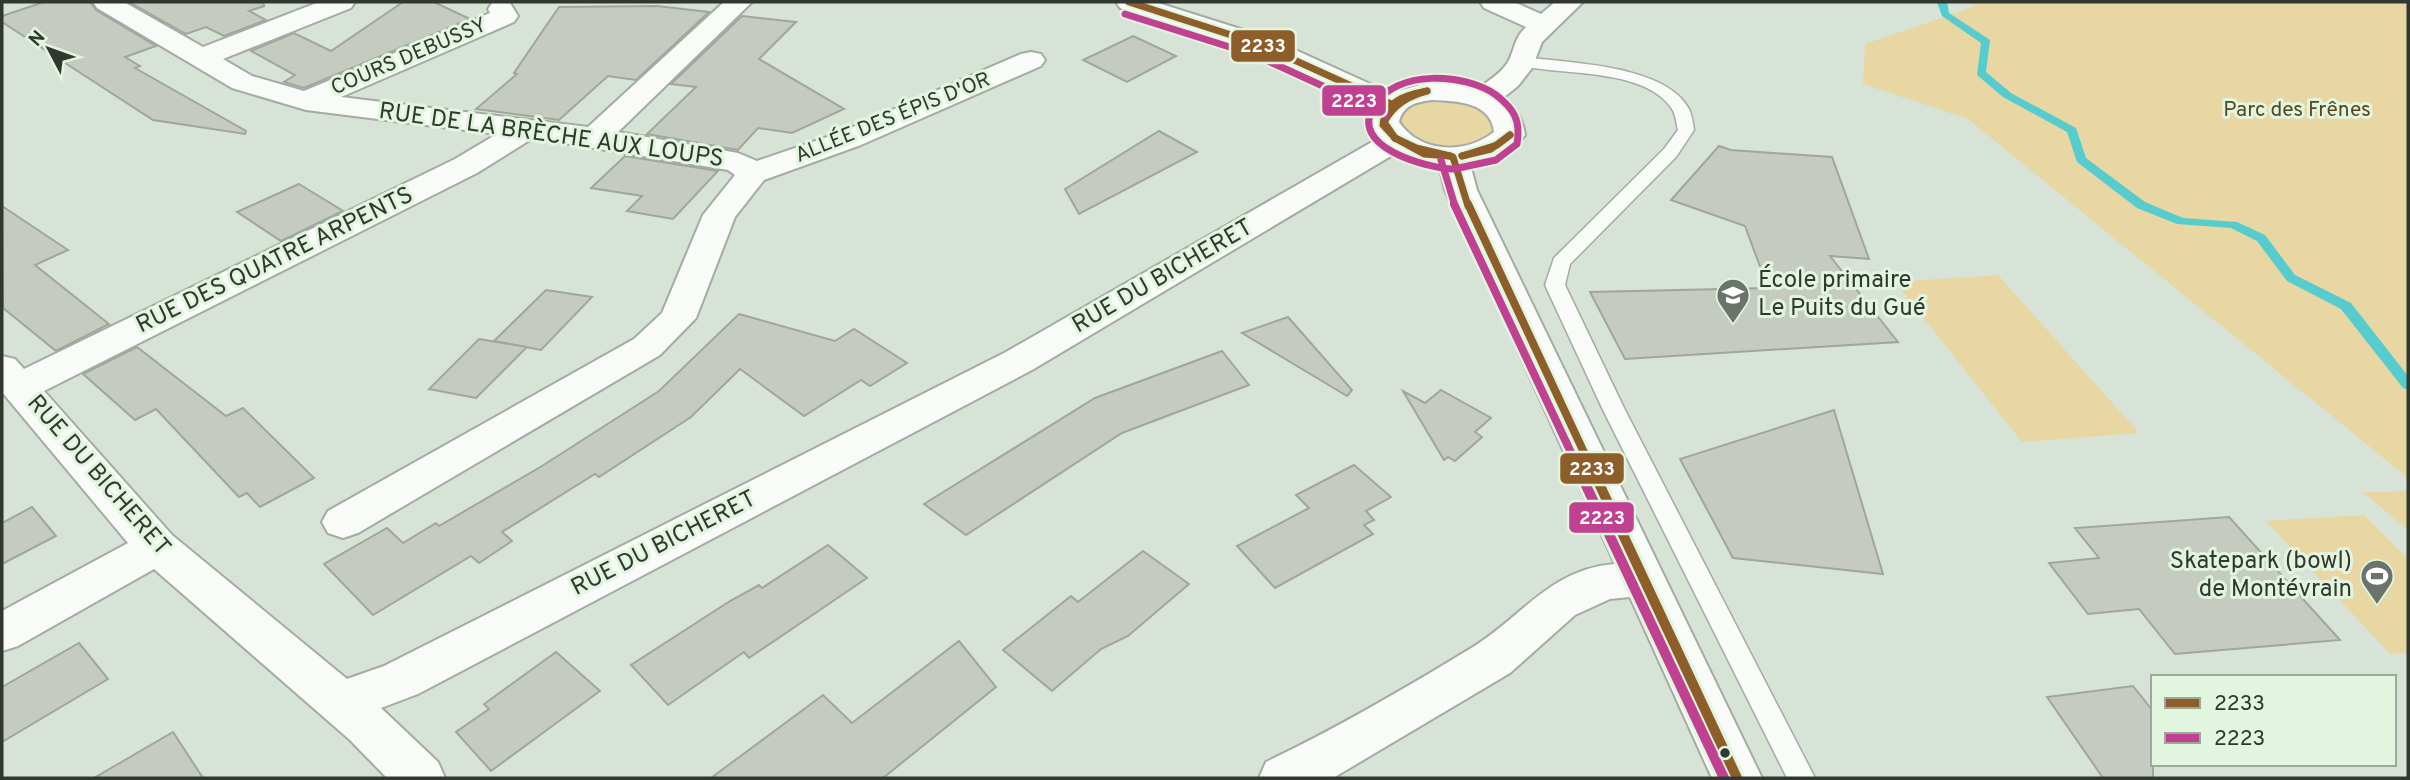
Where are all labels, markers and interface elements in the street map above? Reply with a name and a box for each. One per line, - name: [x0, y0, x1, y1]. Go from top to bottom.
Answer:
- street label: COURS DEBUSSY: [327, 12, 491, 102]
- north arrow: [14, 14, 84, 84]
- text: N: [24, 26, 51, 52]
- line badge: 2233: [1230, 29, 1296, 63]
- text: 2233: [1240, 35, 1286, 59]
- street label: ALLÉE DES ÉPIS D'OR: [791, 65, 995, 170]
- line badge: 2223: [1321, 84, 1387, 117]
- text: 2223: [1331, 90, 1377, 114]
- street label: RUE DE LA BRÈCHE AUX LOUPS: [377, 95, 726, 175]
- park label: Parc des Frênes: [2223, 97, 2371, 124]
- street label: RUE DES QUATRE ARPENTS: [132, 181, 418, 341]
- street label: RUE DU BICHERET: [1067, 213, 1259, 341]
- place label: École primaire Le Puits du Gué: [1758, 264, 1926, 324]
- school or university icon: École primaire Le Puits du Gué: [1714, 276, 1752, 325]
- street label: RUE DU BICHERET: [20, 389, 176, 563]
- line badge: 2233: [1559, 452, 1625, 485]
- text: 2233: [1569, 458, 1615, 482]
- street label: RUE DU BICHERET: [566, 484, 762, 604]
- line badge: 2223: [1568, 501, 1635, 534]
- text: 2223: [1579, 507, 1625, 531]
- place label: Skatepark (bowl) de Montévrain: [2170, 547, 2352, 605]
- sports icon: Skatepark (bowl) de Montévrain: [2358, 557, 2396, 606]
- legend: [2151, 675, 2396, 766]
- text: 2233: [2214, 691, 2265, 718]
- text: 2223: [2214, 726, 2265, 753]
- unlabelled marker: [1718, 746, 1732, 760]

